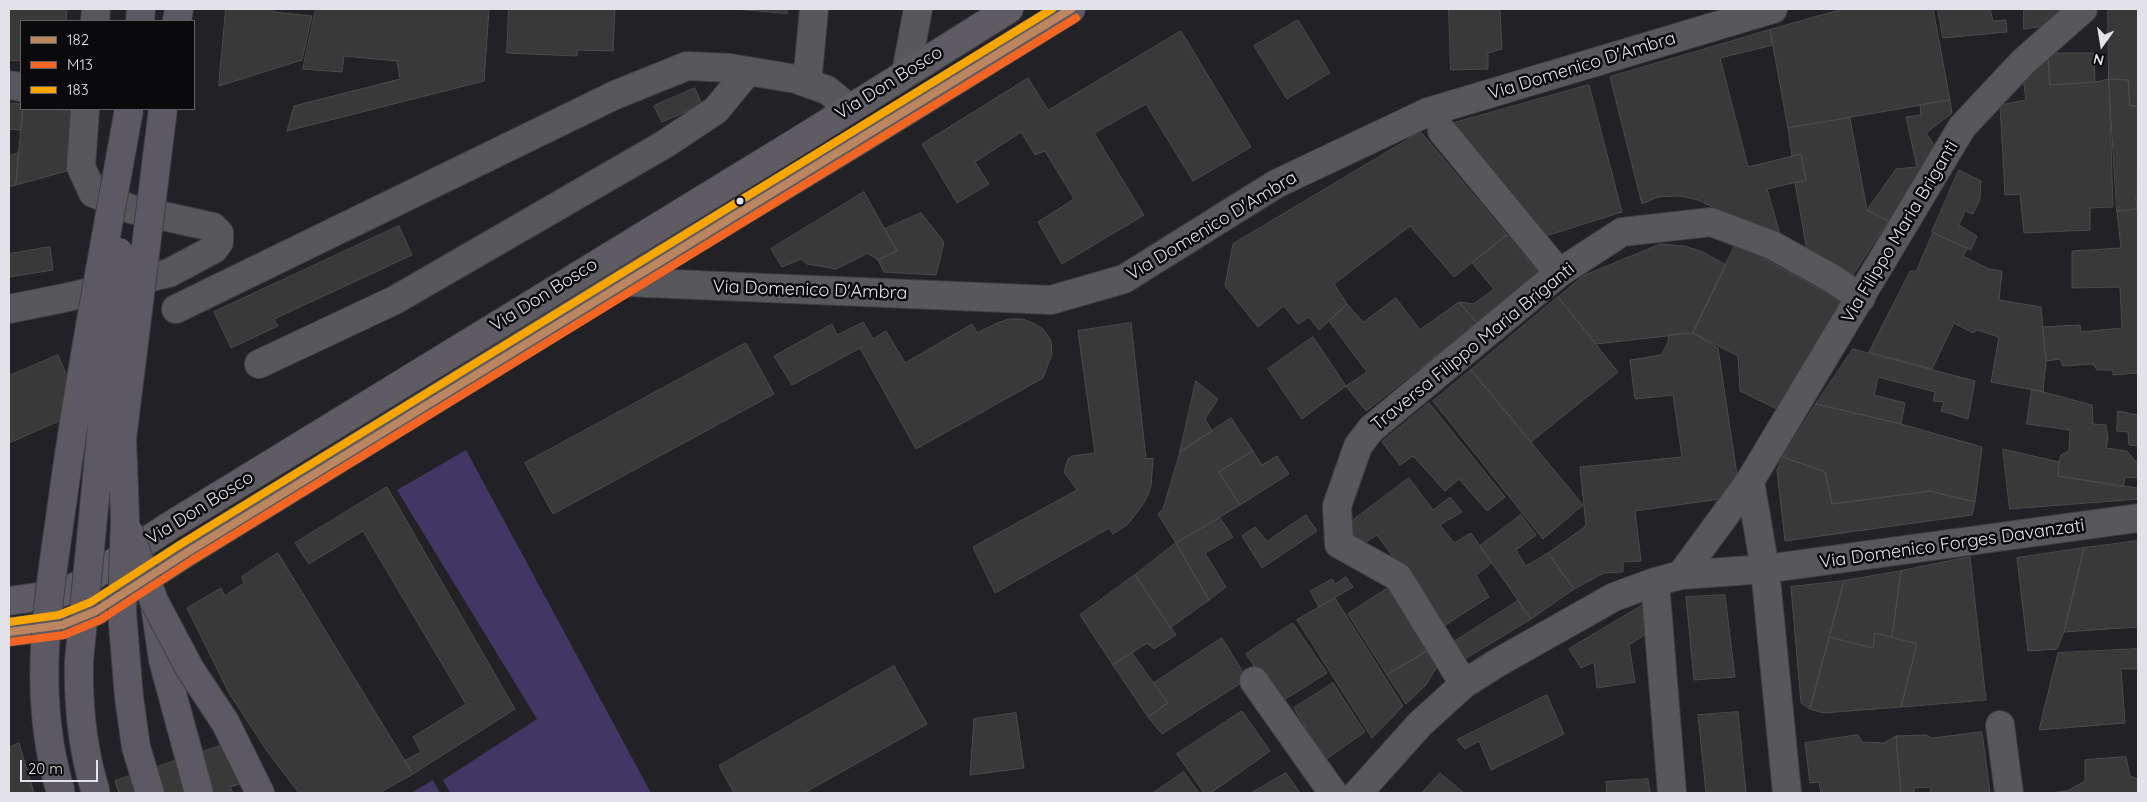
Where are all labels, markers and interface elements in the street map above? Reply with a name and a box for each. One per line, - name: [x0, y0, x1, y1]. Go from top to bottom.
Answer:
- legend: [20, 20, 195, 110]
- north arrow: [2077, 20, 2127, 70]
- street label: Via Domenico D'Ambra: [1486, 27, 1678, 105]
- text: 182: [67, 30, 89, 49]
- street label: Via Don Bosco: [831, 41, 947, 125]
- text: N: [2092, 50, 2106, 70]
- text: M13: [67, 55, 93, 74]
- text: 183: [67, 80, 89, 99]
- street label: Via Filippo Maria Briganti: [1837, 137, 1963, 327]
- street label: Via Domenico D'Ambra: [1123, 167, 1301, 285]
- unlabelled marker: [735, 196, 745, 206]
- street label: Via Don Bosco: [486, 253, 602, 337]
- street label: Traversa Filippo Maria Briganti: [1367, 258, 1579, 436]
- street label: Via Domenico D'Ambra: [712, 276, 908, 304]
- street label: Via Don Bosco: [142, 466, 258, 550]
- street label: Via Domenico Forges Davanzati: [1818, 515, 2086, 573]
- scale bar: [22, 750, 100, 782]
- text: 20 m: [28, 759, 63, 778]

